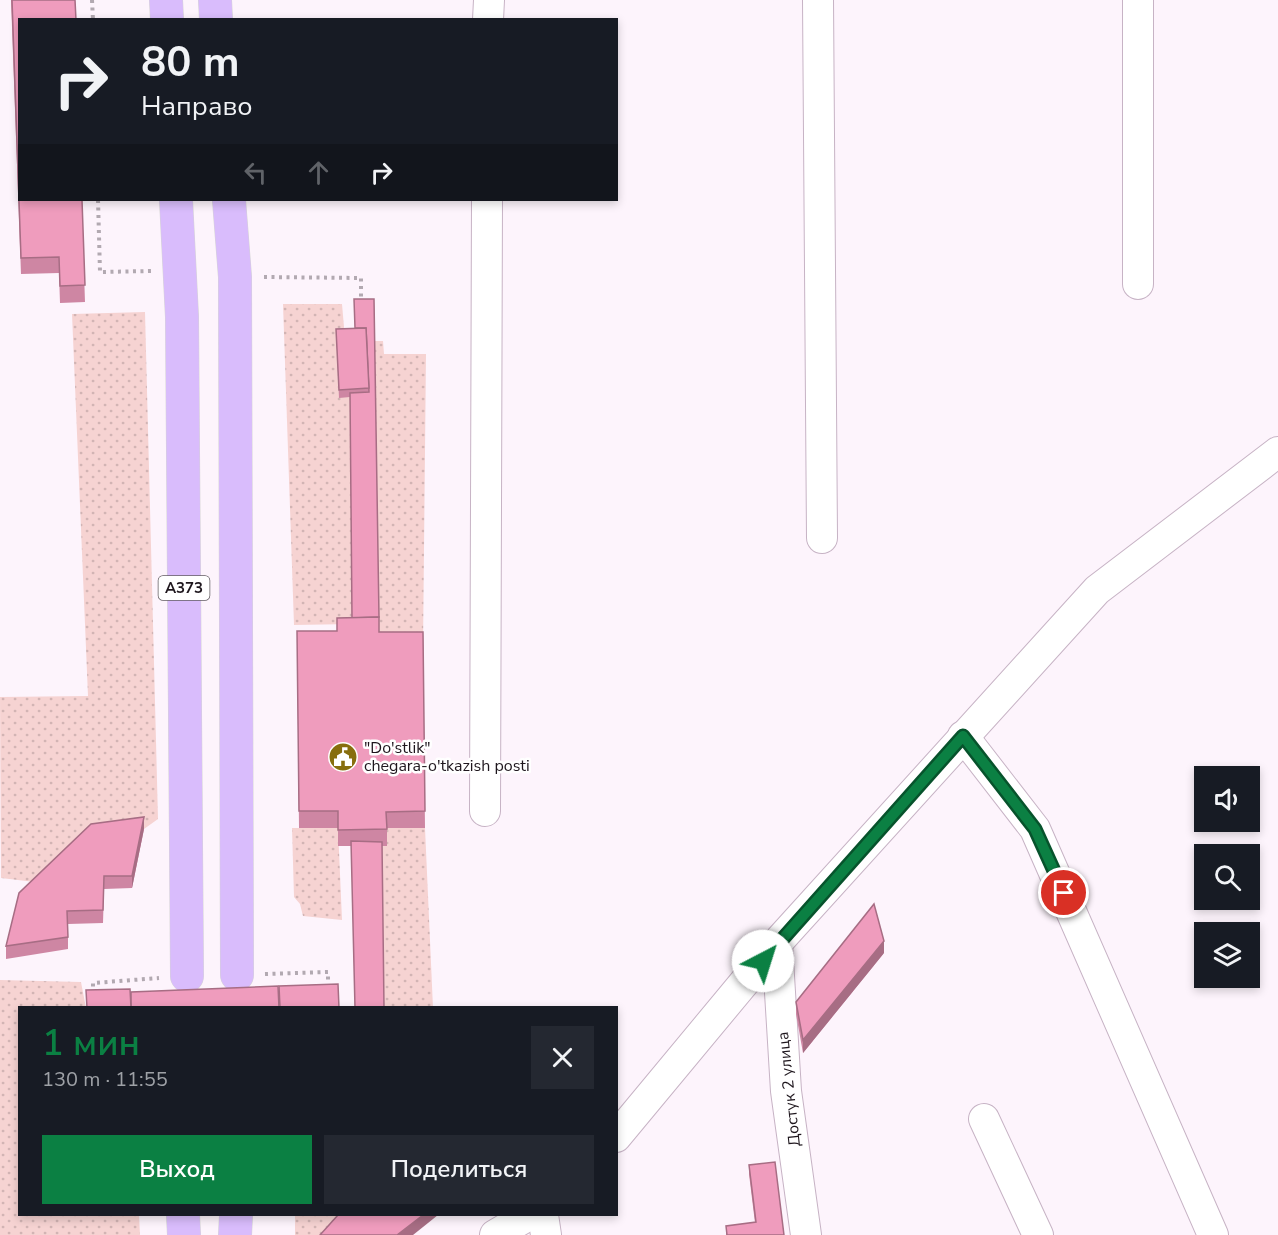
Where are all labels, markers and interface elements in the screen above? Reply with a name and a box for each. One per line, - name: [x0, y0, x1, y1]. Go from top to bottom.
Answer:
- text: 80 m: [141, 34, 240, 91]
- icon: right: [42, 42, 120, 120]
- text: Направо: [141, 88, 252, 125]
- icon: left: [239, 156, 272, 189]
- icon: ahead: [302, 156, 335, 189]
- icon: right: [365, 156, 398, 189]
- road number: A373: [158, 576, 210, 600]
- place label: "Do'stlik" chegara-o'tkazish posti: [364, 737, 530, 777]
- public building icon: "Do'stlik" chegara-o'tkazish posti: [327, 741, 359, 773]
- map controls: [1194, 766, 1260, 988]
- button: sound: [1194, 766, 1260, 832]
- button: search: [1194, 844, 1260, 910]
- pin: [1038, 867, 1089, 918]
- icon: arrive: [1047, 876, 1080, 909]
- button: layers: [1194, 922, 1260, 988]
- position arrow: [731, 929, 795, 993]
- text: 1 мин: [42, 1019, 140, 1068]
- button: close: [531, 1026, 594, 1089]
- street label: Достук 2 улица: [772, 1030, 806, 1148]
- text: 130 m · 11:55: [42, 1066, 168, 1093]
- button: Выход: [42, 1135, 312, 1204]
- button: Поделиться: [324, 1135, 594, 1204]

